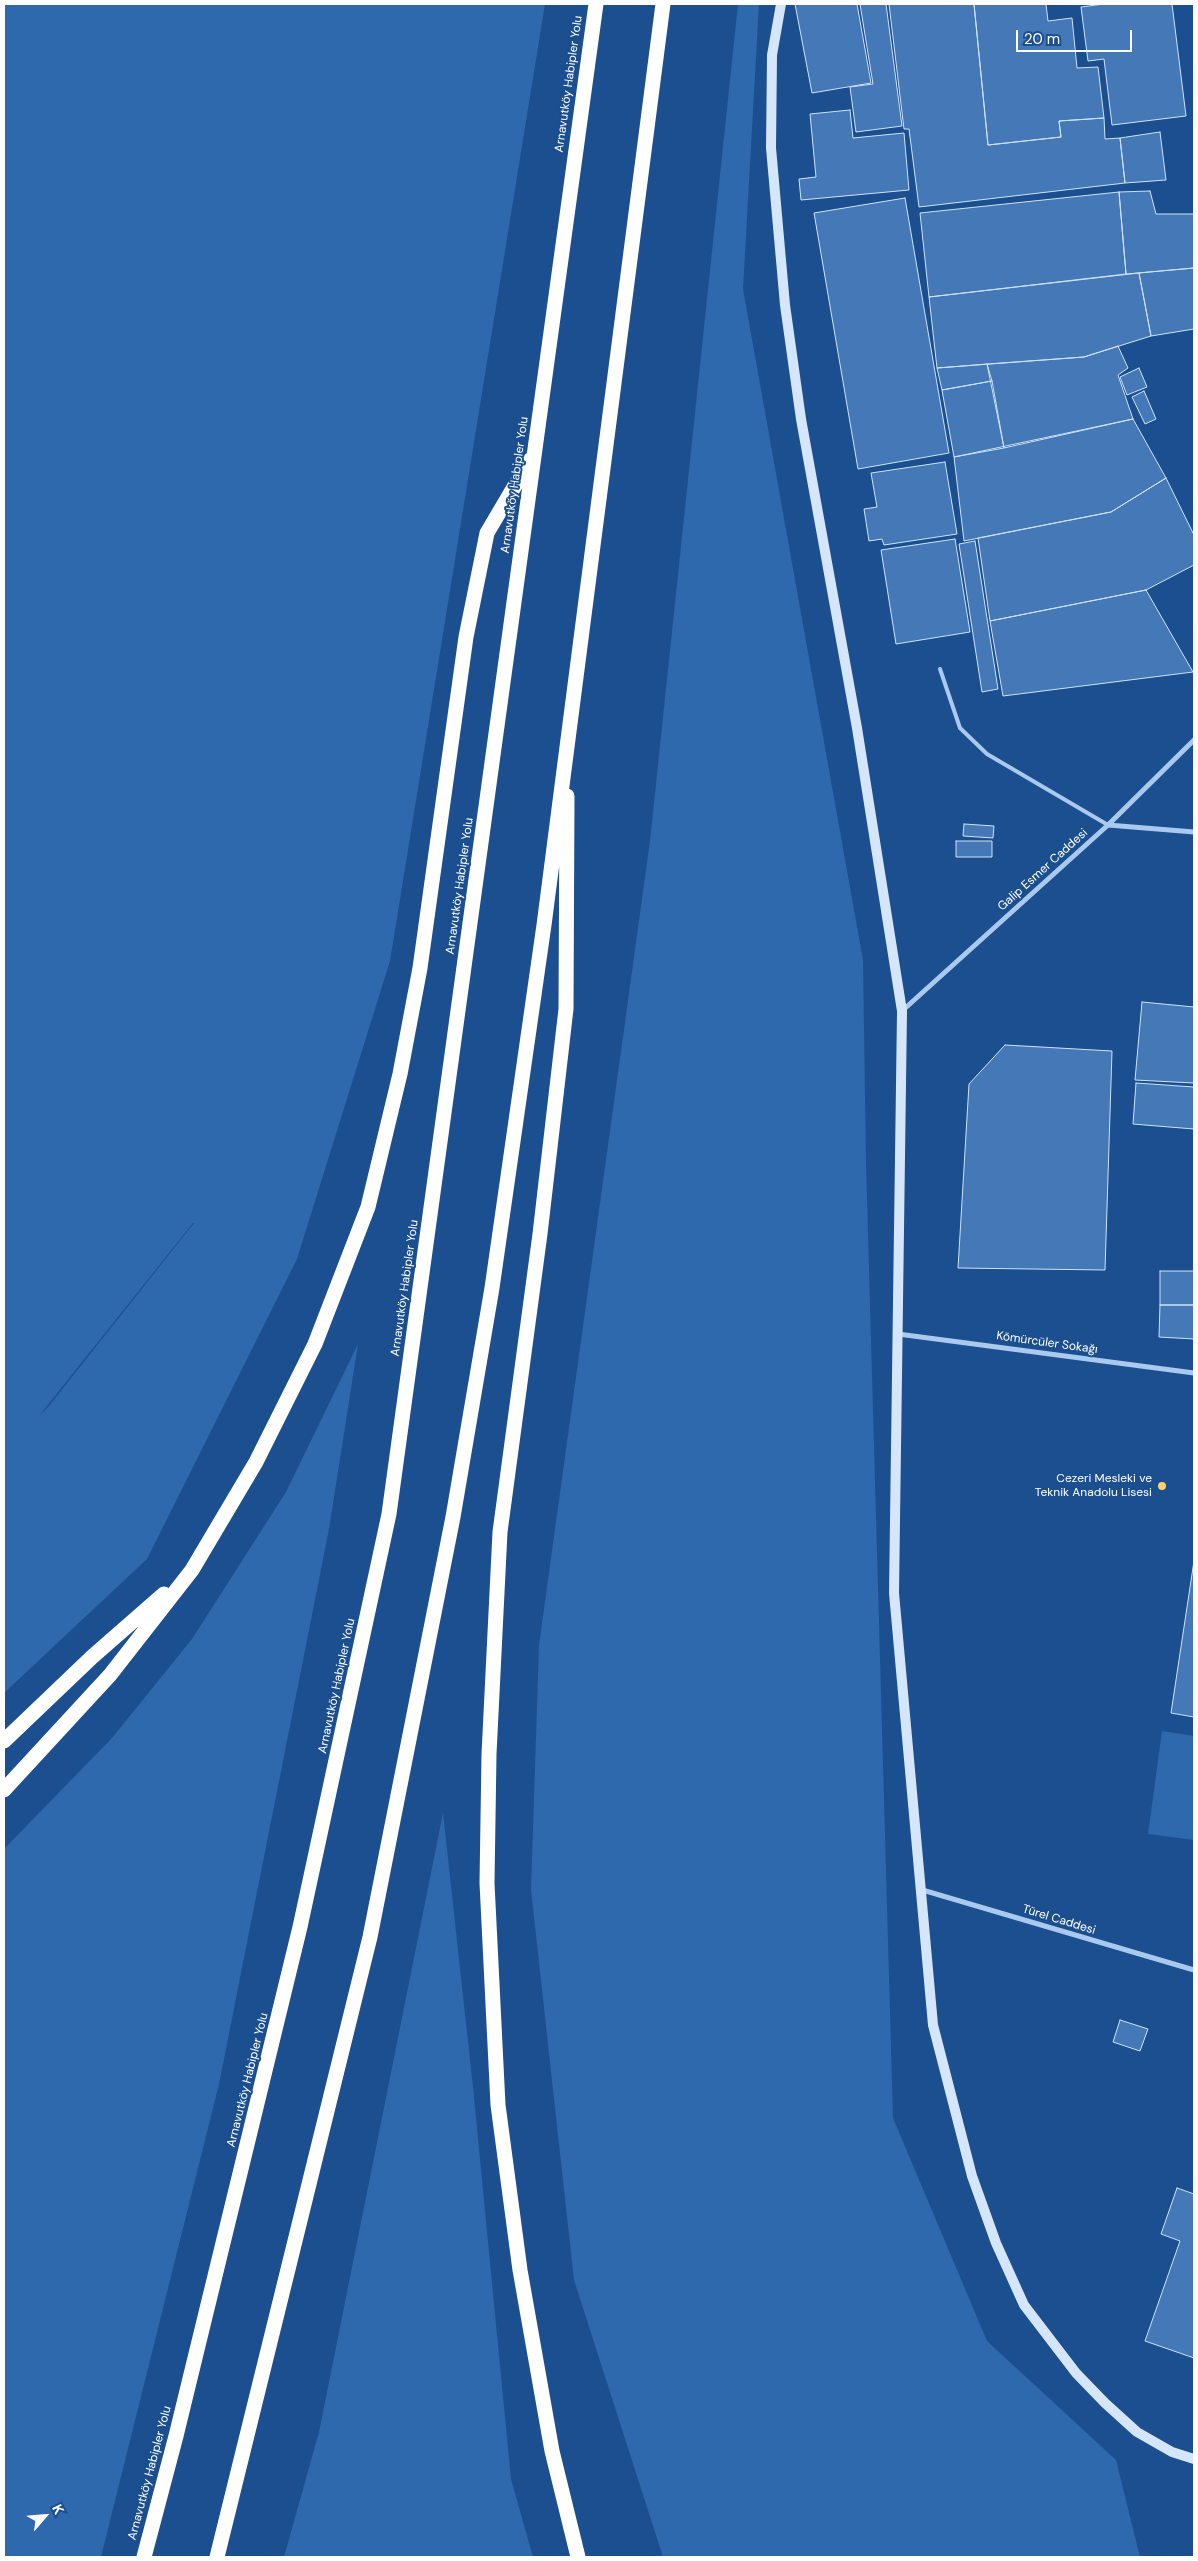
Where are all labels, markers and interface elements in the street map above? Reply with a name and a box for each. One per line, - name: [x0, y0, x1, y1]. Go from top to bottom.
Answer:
- street label: Arnavutköy Habipler Yolu: [552, 15, 586, 153]
- scale bar: [1018, 20, 1134, 52]
- text: 20 m: [1024, 29, 1060, 49]
- street label: Arnavutköy Habipler Yolu: [498, 416, 532, 554]
- street label: Arnavutköy Habipler Yolu: [443, 817, 477, 955]
- street label: Galip Esmer Caddesi: [995, 826, 1091, 914]
- street label: Arnavutköy Habipler Yolu: [388, 1219, 422, 1357]
- street label: Kömürcüler Sokağı: [995, 1329, 1099, 1357]
- place label: Cezeri Mesleki ve Teknik Anadolu Lisesi: [1035, 1472, 1152, 1500]
- marker: Cezeri Mesleki ve Teknik Anadolu Lisesi: [1156, 1480, 1168, 1492]
- street label: Arnavutköy Habipler Yolu: [316, 1617, 358, 1755]
- street label: Türel Caddesi: [1021, 1902, 1097, 1938]
- street label: Arnavutköy Habipler Yolu: [224, 2011, 272, 2149]
- street label: Arnavutköy Habipler Yolu: [125, 2405, 175, 2541]
- north arrow: [20, 2491, 70, 2541]
- text: K: [48, 2501, 68, 2517]

